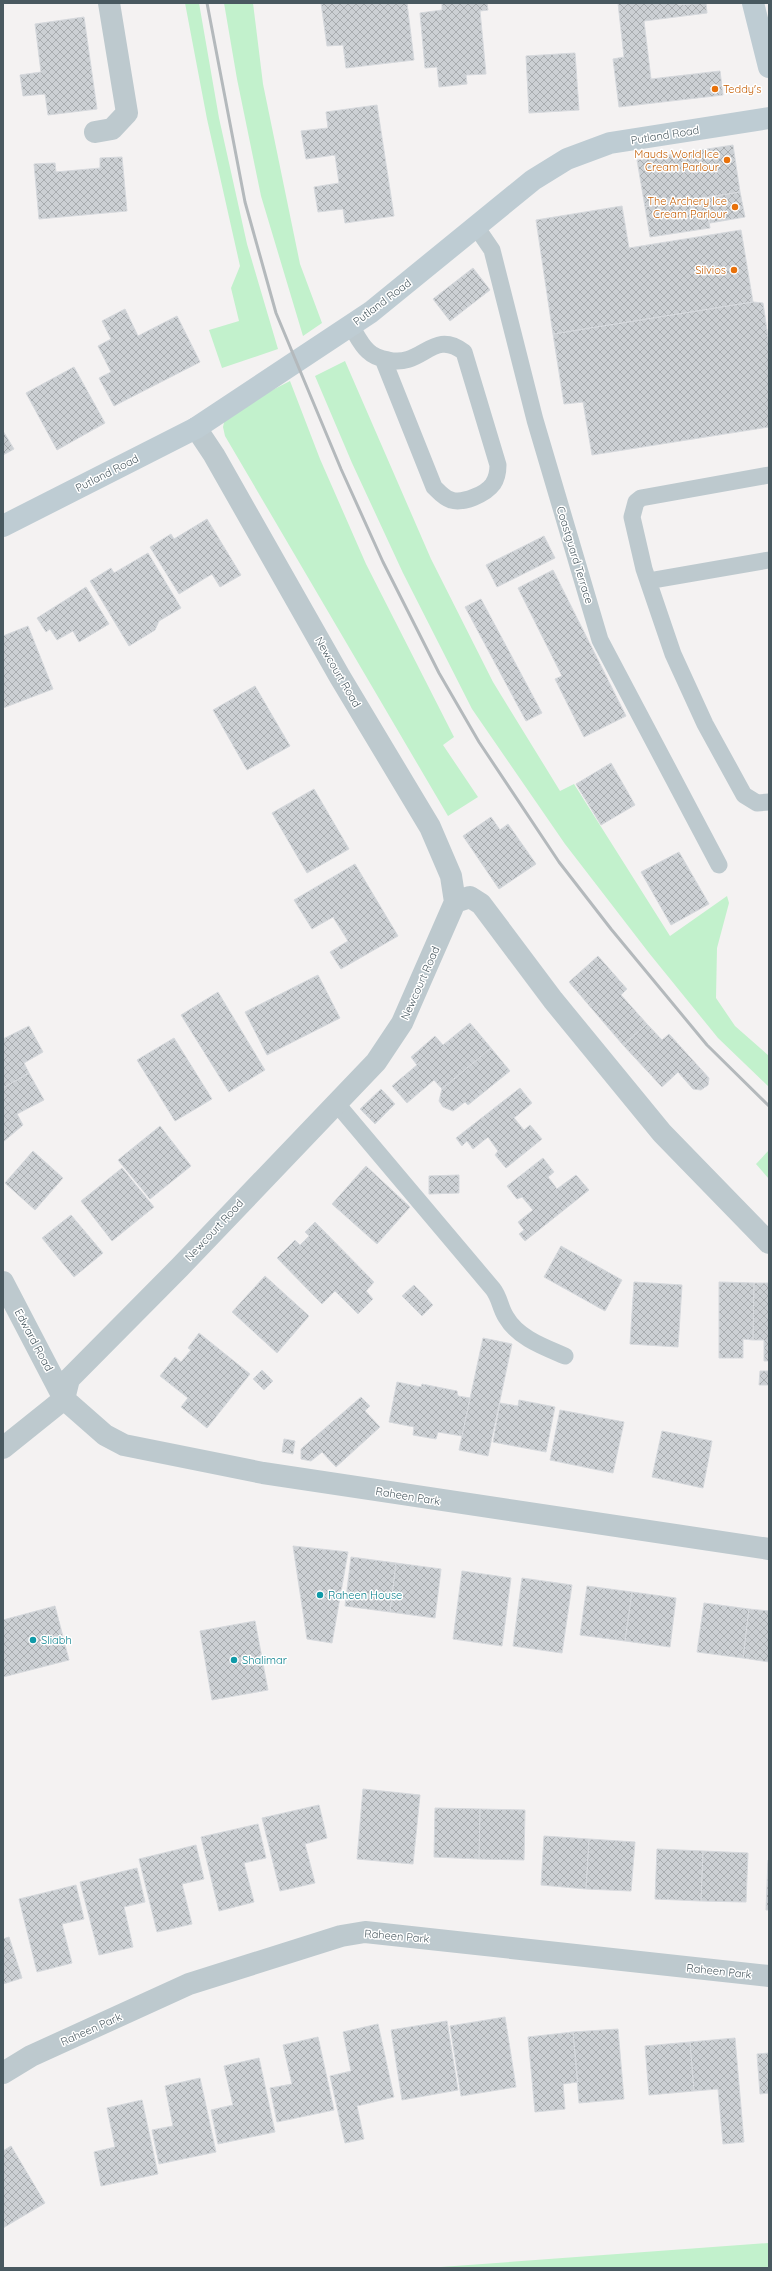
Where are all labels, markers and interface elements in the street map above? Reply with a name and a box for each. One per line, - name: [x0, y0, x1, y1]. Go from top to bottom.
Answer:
- place label: Teddy's: [723, 82, 761, 96]
- marker: Teddy's: [710, 84, 720, 94]
- street label: Putland Road: [630, 123, 700, 147]
- place label: Mauds World Ice Cream Parlour: [634, 147, 720, 174]
- marker: Mauds World Ice Cream Parlour: [722, 155, 732, 165]
- place label: The Archery Ice Cream Parlour: [647, 194, 728, 221]
- marker: The Archery Ice Cream Parlour: [730, 202, 740, 212]
- place label: Silvios: [695, 263, 726, 277]
- marker: Silvios: [729, 265, 739, 275]
- street label: Putland Road: [350, 276, 414, 328]
- street label: Putland Road: [73, 451, 141, 495]
- street label: Coastguard Terrace: [554, 505, 596, 605]
- street label: Newcourt Road: [312, 634, 364, 710]
- street label: Newcourt Road: [397, 944, 443, 1022]
- street label: Newcourt Road: [182, 1196, 246, 1264]
- street label: Edward Road: [12, 1306, 56, 1374]
- street label: Raheen Park: [375, 1484, 442, 1508]
- place label: Raheen House: [328, 1588, 402, 1602]
- marker: Raheen House: [315, 1590, 325, 1600]
- place label: Sliabh: [41, 1633, 72, 1647]
- marker: Sliabh: [28, 1635, 38, 1645]
- place label: Shalimar: [242, 1653, 288, 1667]
- marker: Shalimar: [229, 1655, 239, 1665]
- street label: Raheen Park: [364, 1926, 430, 1946]
- street label: Raheen Park: [686, 1961, 752, 1981]
- street label: Raheen Park: [58, 2009, 124, 2049]

